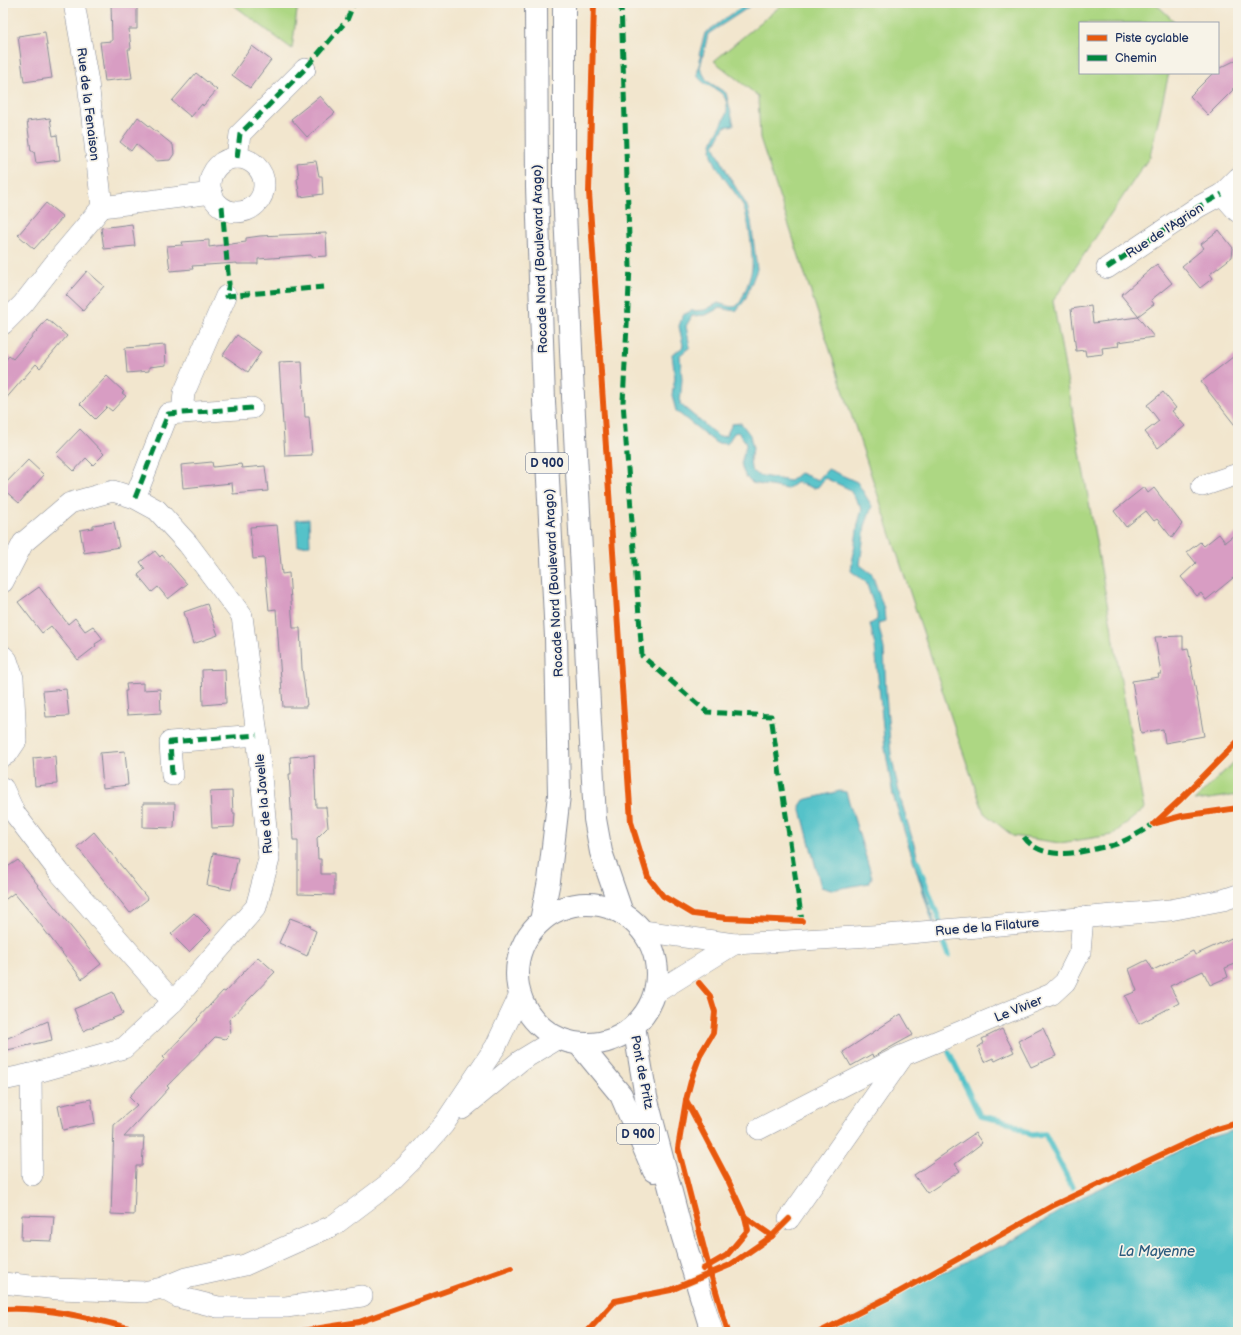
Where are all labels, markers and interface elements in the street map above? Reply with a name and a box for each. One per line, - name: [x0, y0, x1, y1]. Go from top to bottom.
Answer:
- legend: [1079, 22, 1219, 74]
- text: Piste cyclable: [1115, 31, 1189, 46]
- street label: Rue de la Fenaison: [73, 47, 103, 162]
- text: Chemin: [1115, 51, 1157, 66]
- street label: Rocade Nord (Boulevard Arago): [529, 164, 551, 354]
- street label: Rue de l'Agrion: [1123, 200, 1206, 262]
- road number: D 900: [526, 453, 568, 473]
- street label: Rocade Nord (Boulevard Arago): [541, 488, 567, 678]
- street label: Rue de la Javelle: [252, 753, 276, 855]
- street label: Rue de la Filature: [934, 914, 1040, 940]
- street label: Le Vivier: [992, 992, 1045, 1026]
- street label: Pont de Pritz: [627, 1034, 657, 1111]
- road number: D 900: [617, 1124, 659, 1144]
- water label: La Mayenne: [1119, 1243, 1195, 1260]

